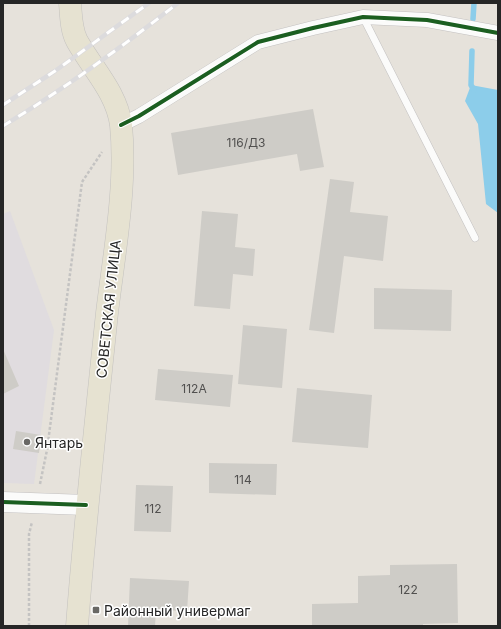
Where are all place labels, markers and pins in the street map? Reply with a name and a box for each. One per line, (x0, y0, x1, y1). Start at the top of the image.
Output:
place label: Янтарь (35, 434, 83, 451)
marker: Янтарь (22, 437, 32, 447)
place label: Районный универмаг (104, 602, 250, 619)
marker: Районный универмаг (91, 605, 101, 615)

